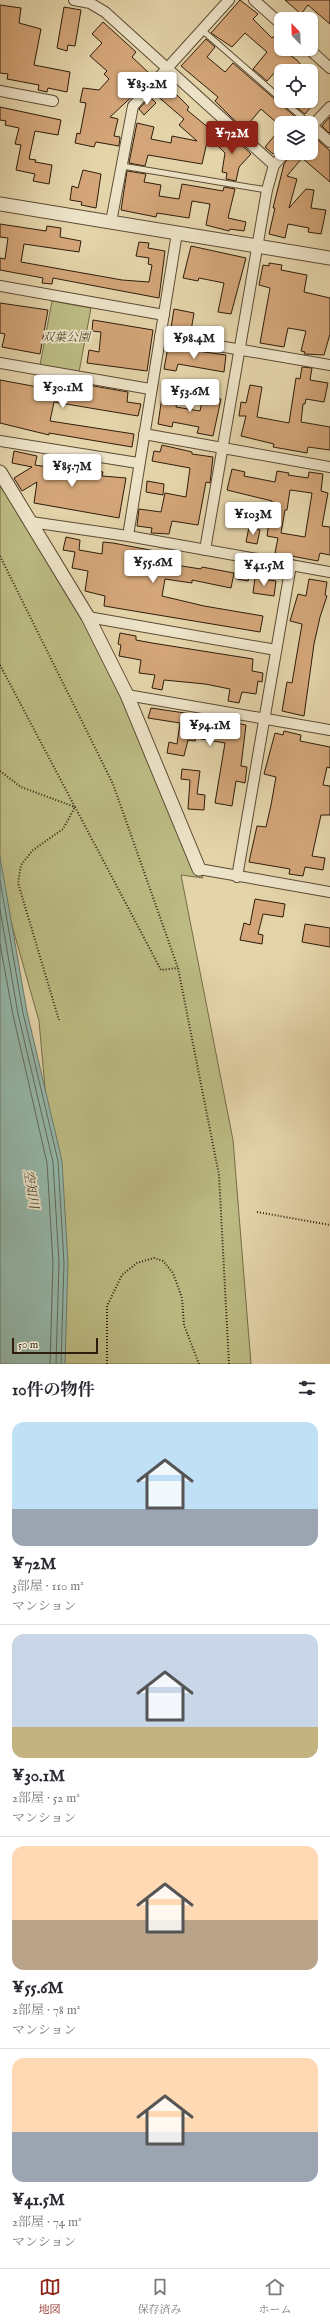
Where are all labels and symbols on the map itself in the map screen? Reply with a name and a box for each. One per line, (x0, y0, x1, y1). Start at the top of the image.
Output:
north arrow (274, 12, 318, 56)
pin: ¥83.2M (114, 72, 180, 106)
pin: ¥72M (208, 121, 256, 155)
pin: ¥98.4M (161, 326, 227, 360)
park label: 双葉公園 (42, 330, 92, 345)
pin: ¥30.1M (30, 375, 96, 409)
pin: ¥53.6M (157, 379, 223, 413)
pin: ¥85.7M (39, 454, 105, 488)
pin: ¥103M (225, 502, 281, 536)
pin: ¥55.6M (120, 550, 186, 584)
pin: ¥41.5M (231, 553, 297, 587)
pin: ¥94.1M (177, 713, 243, 747)
water label: 空知川 (19, 1169, 42, 1212)
scale bar (12, 1336, 98, 1355)

